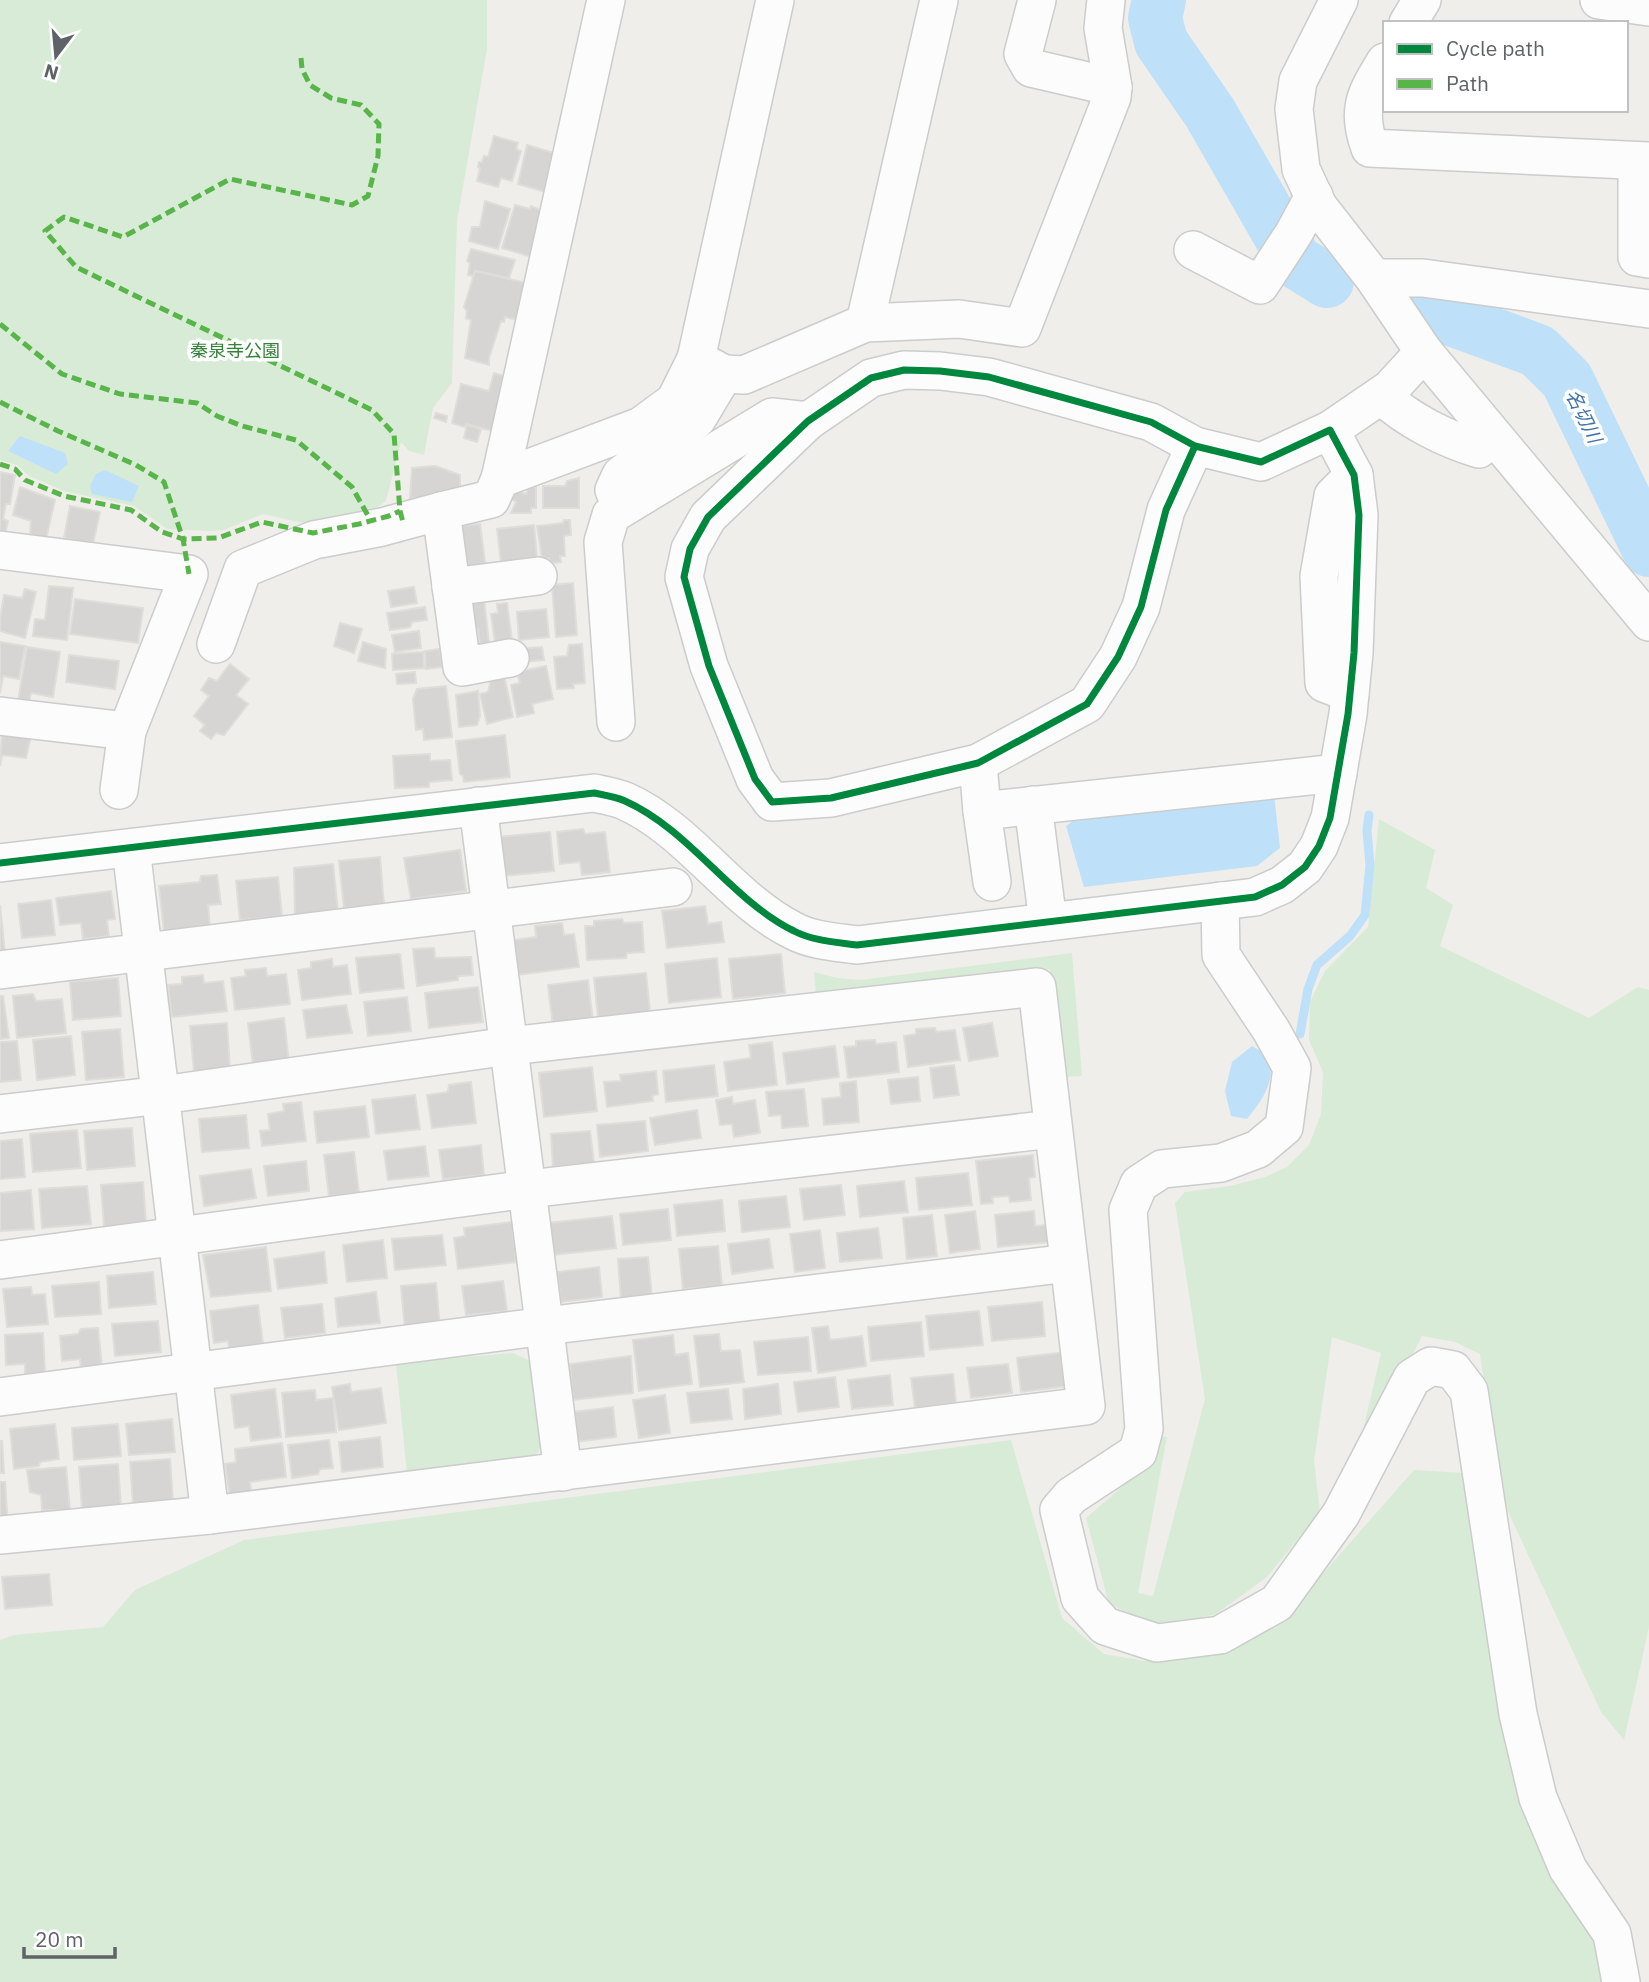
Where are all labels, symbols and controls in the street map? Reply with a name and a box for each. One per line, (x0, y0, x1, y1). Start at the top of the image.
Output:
north arrow (21, 21, 91, 91)
legend (1383, 21, 1628, 112)
text: Cycle path (1446, 34, 1545, 62)
text: N (41, 59, 61, 86)
text: Path (1446, 69, 1489, 97)
park label: 秦泉寺公園 (190, 339, 280, 362)
water label: 名切川 (1561, 385, 1608, 449)
scale bar (24, 1916, 116, 1960)
text: 20 m (35, 1925, 84, 1953)

